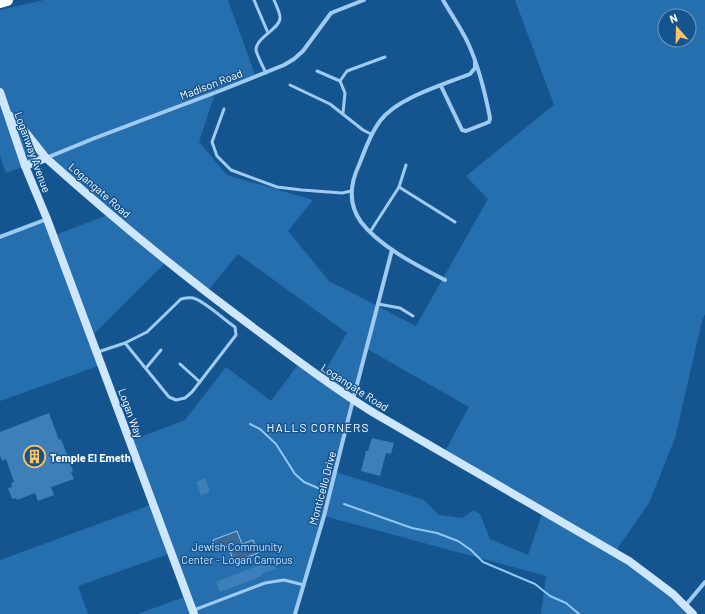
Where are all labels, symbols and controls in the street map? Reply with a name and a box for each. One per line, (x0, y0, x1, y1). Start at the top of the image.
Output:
north arrow (657, 8, 697, 48)
text: N (668, 11, 679, 25)
street label: Madison Road (178, 66, 244, 102)
street label: Loganway Avenue (12, 110, 54, 194)
street label: Logangate Road (67, 160, 133, 220)
street label: Logangate Road (319, 360, 391, 414)
street label: Logan Way (116, 387, 146, 439)
district label: HALLS CORNERS (267, 420, 369, 434)
building icon: Temple El Emeth (22, 444, 48, 470)
street label: Monticello Drive (306, 450, 338, 526)
place label: Temple El Emeth (50, 451, 131, 464)
park label: Jewish Community Center - Logan Campus (181, 540, 293, 566)

